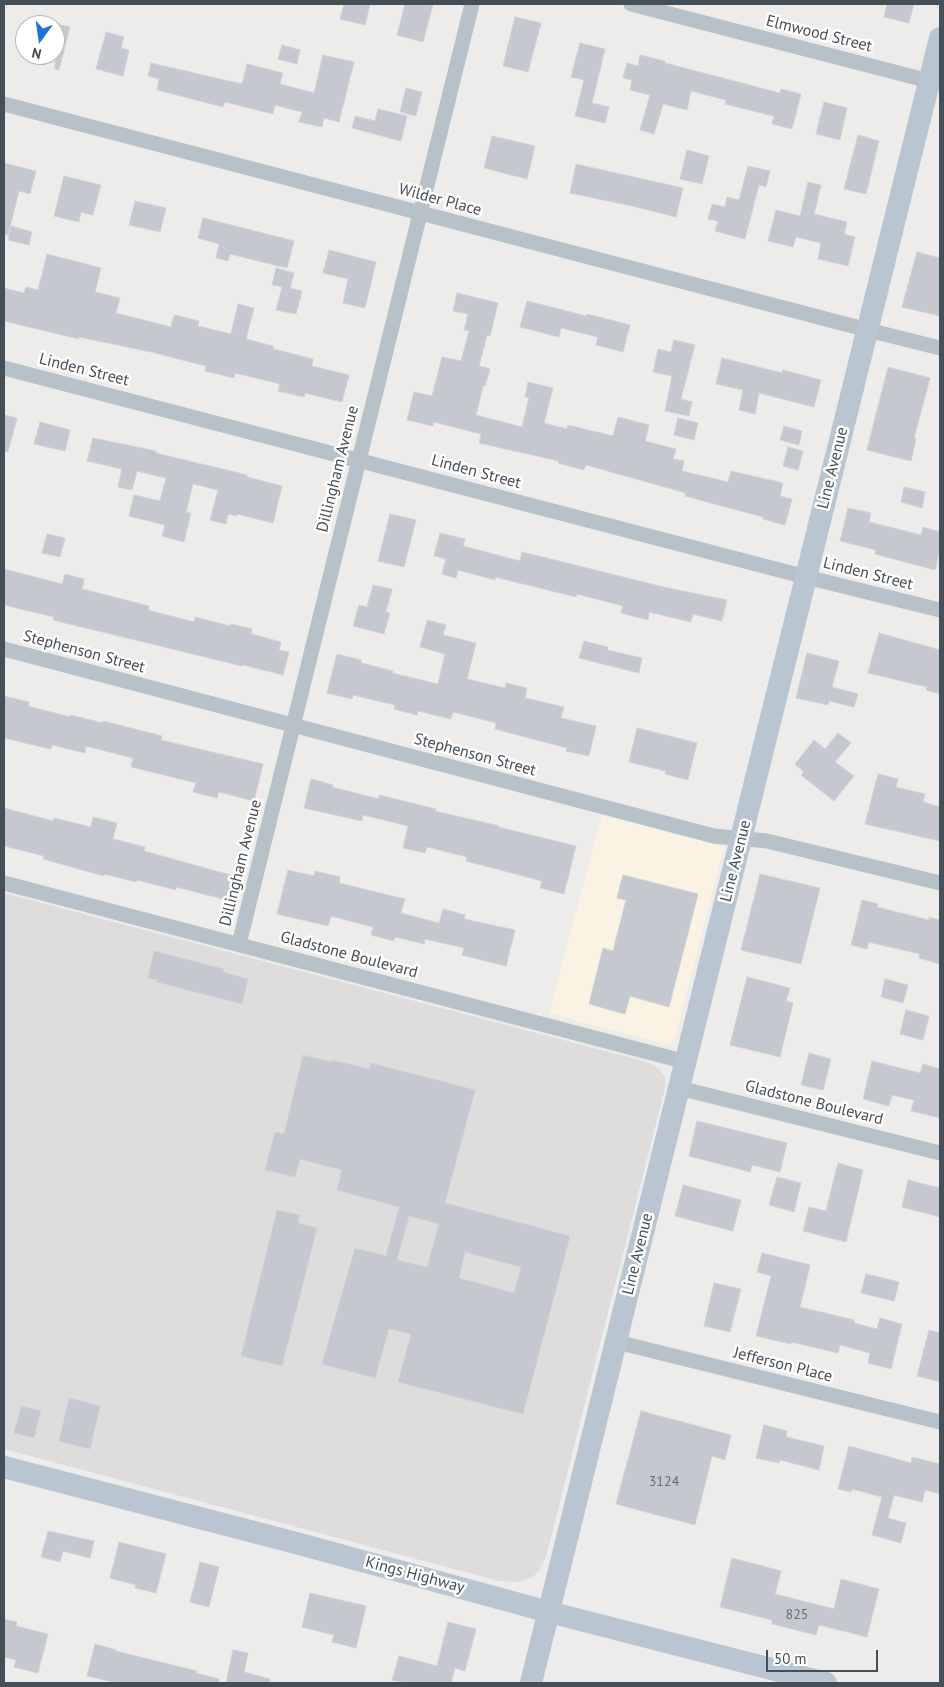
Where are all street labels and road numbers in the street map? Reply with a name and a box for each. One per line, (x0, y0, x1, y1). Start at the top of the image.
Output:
street label: Elmwood Street (764, 12, 874, 56)
street label: Wilder Place (396, 180, 484, 220)
street label: Linden Street (37, 350, 131, 390)
street label: Dillingham Avenue (313, 404, 363, 534)
street label: Line Avenue (814, 425, 852, 511)
street label: Linden Street (429, 451, 523, 493)
street label: Linden Street (821, 554, 915, 594)
street label: Stephenson Street (21, 627, 147, 677)
street label: Stephenson Street (412, 730, 538, 780)
street label: Dillingham Avenue (216, 798, 266, 928)
street label: Line Avenue (717, 818, 755, 904)
street label: Gladstone Boulevard (278, 927, 420, 983)
street label: Gladstone Boulevard (743, 1077, 885, 1129)
street label: Line Avenue (619, 1211, 657, 1297)
street label: Jefferson Place (732, 1343, 834, 1387)
street label: Kings Highway (363, 1553, 467, 1597)

